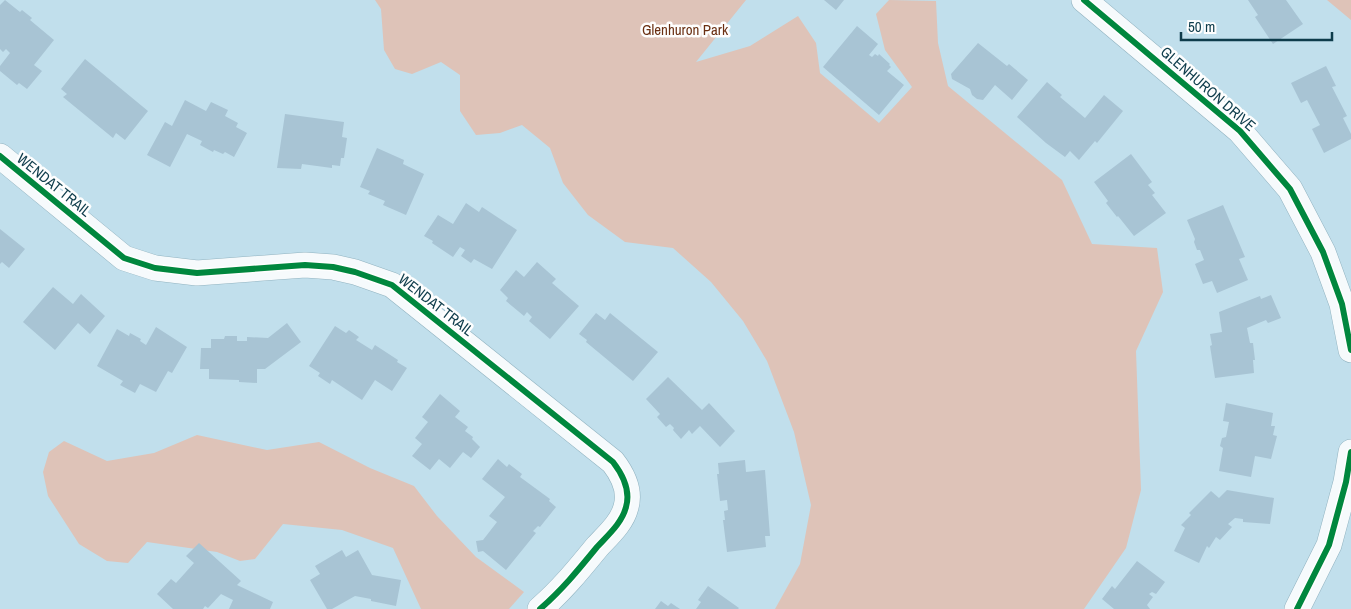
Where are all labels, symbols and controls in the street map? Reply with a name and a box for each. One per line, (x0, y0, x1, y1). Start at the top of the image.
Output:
scale bar (1181, 10, 1332, 42)
text: 50 m (1188, 16, 1215, 37)
park label: Glenhuron Park (642, 19, 729, 40)
street label: GLENHURON DRIVE (1156, 41, 1260, 136)
street label: WENDAT TRAIL (13, 148, 96, 221)
street label: WENDAT TRAIL (394, 269, 478, 341)

